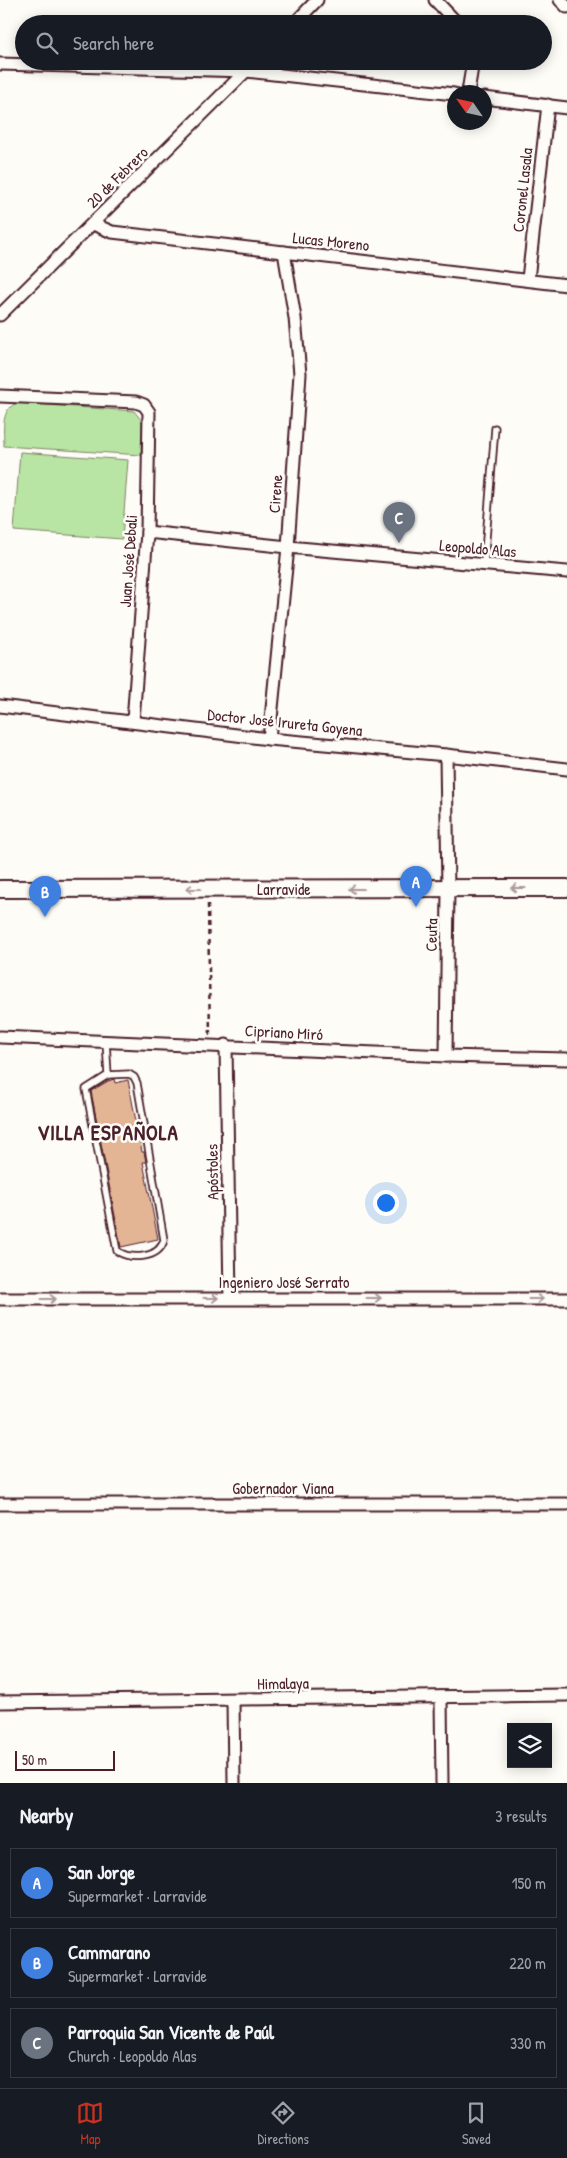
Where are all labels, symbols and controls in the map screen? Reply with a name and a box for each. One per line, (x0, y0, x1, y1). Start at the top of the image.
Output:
search box (15, 15, 552, 70)
icon: search (33, 29, 61, 57)
text: Search here (73, 30, 154, 56)
north arrow (447, 85, 492, 130)
street label: 20 de Febrero (81, 141, 153, 213)
street label: Coronel Lasala (507, 147, 537, 233)
street label: Lucas Moreno (292, 226, 371, 256)
street label: Cirene (263, 473, 287, 514)
pin: C (383, 502, 415, 543)
street label: Juan José Debali (114, 514, 142, 608)
street label: Leopoldo Alas (439, 534, 517, 562)
street label: Doctor José Irureta Goyena (206, 703, 364, 741)
pin: A (400, 866, 432, 907)
pin: B (29, 876, 61, 917)
street label: Larravide (257, 878, 311, 900)
one-way arrow (511, 883, 527, 893)
one-way arrow (186, 884, 202, 894)
one-way arrow (348, 884, 364, 894)
street label: Ceuta (420, 918, 442, 952)
street label: Cipriano Miró (244, 1019, 324, 1045)
district label: VILLA ESPAÑOLA (37, 1118, 179, 1147)
street label: Apóstoles (201, 1144, 223, 1200)
your location (373, 1190, 399, 1216)
street label: Ingeniero José Serrato (219, 1271, 350, 1293)
one-way arrow (202, 1293, 219, 1303)
one-way arrow (40, 1294, 56, 1304)
one-way arrow (365, 1294, 381, 1303)
one-way arrow (528, 1294, 544, 1304)
street label: Gobernador Viana (232, 1477, 334, 1499)
street label: Himalaya (257, 1672, 309, 1694)
map controls (507, 1723, 552, 1768)
button: layers (507, 1723, 552, 1768)
scale bar (15, 1748, 115, 1771)
text: 50 m (22, 1750, 47, 1769)
text: Nearby (20, 1801, 73, 1830)
text: 3 results (495, 1805, 547, 1827)
text: San Jorge (68, 1859, 135, 1885)
text: A (33, 1872, 41, 1894)
text: 150 m (512, 1872, 546, 1894)
text: Supermarket · Larravide (68, 1885, 207, 1907)
text: Cammarano (68, 1939, 150, 1965)
text: B (33, 1952, 41, 1974)
text: 220 m (509, 1952, 546, 1974)
text: Supermarket · Larravide (68, 1965, 207, 1987)
text: Parroquia San Vicente de Paúl (68, 2019, 274, 2045)
text: C (33, 2032, 41, 2054)
text: 330 m (510, 2032, 546, 2054)
text: Church · Leopoldo Alas (68, 2045, 197, 2067)
tab: Map (76, 2099, 104, 2148)
tab: Directions (257, 2099, 309, 2148)
tab: Saved (462, 2099, 491, 2148)

